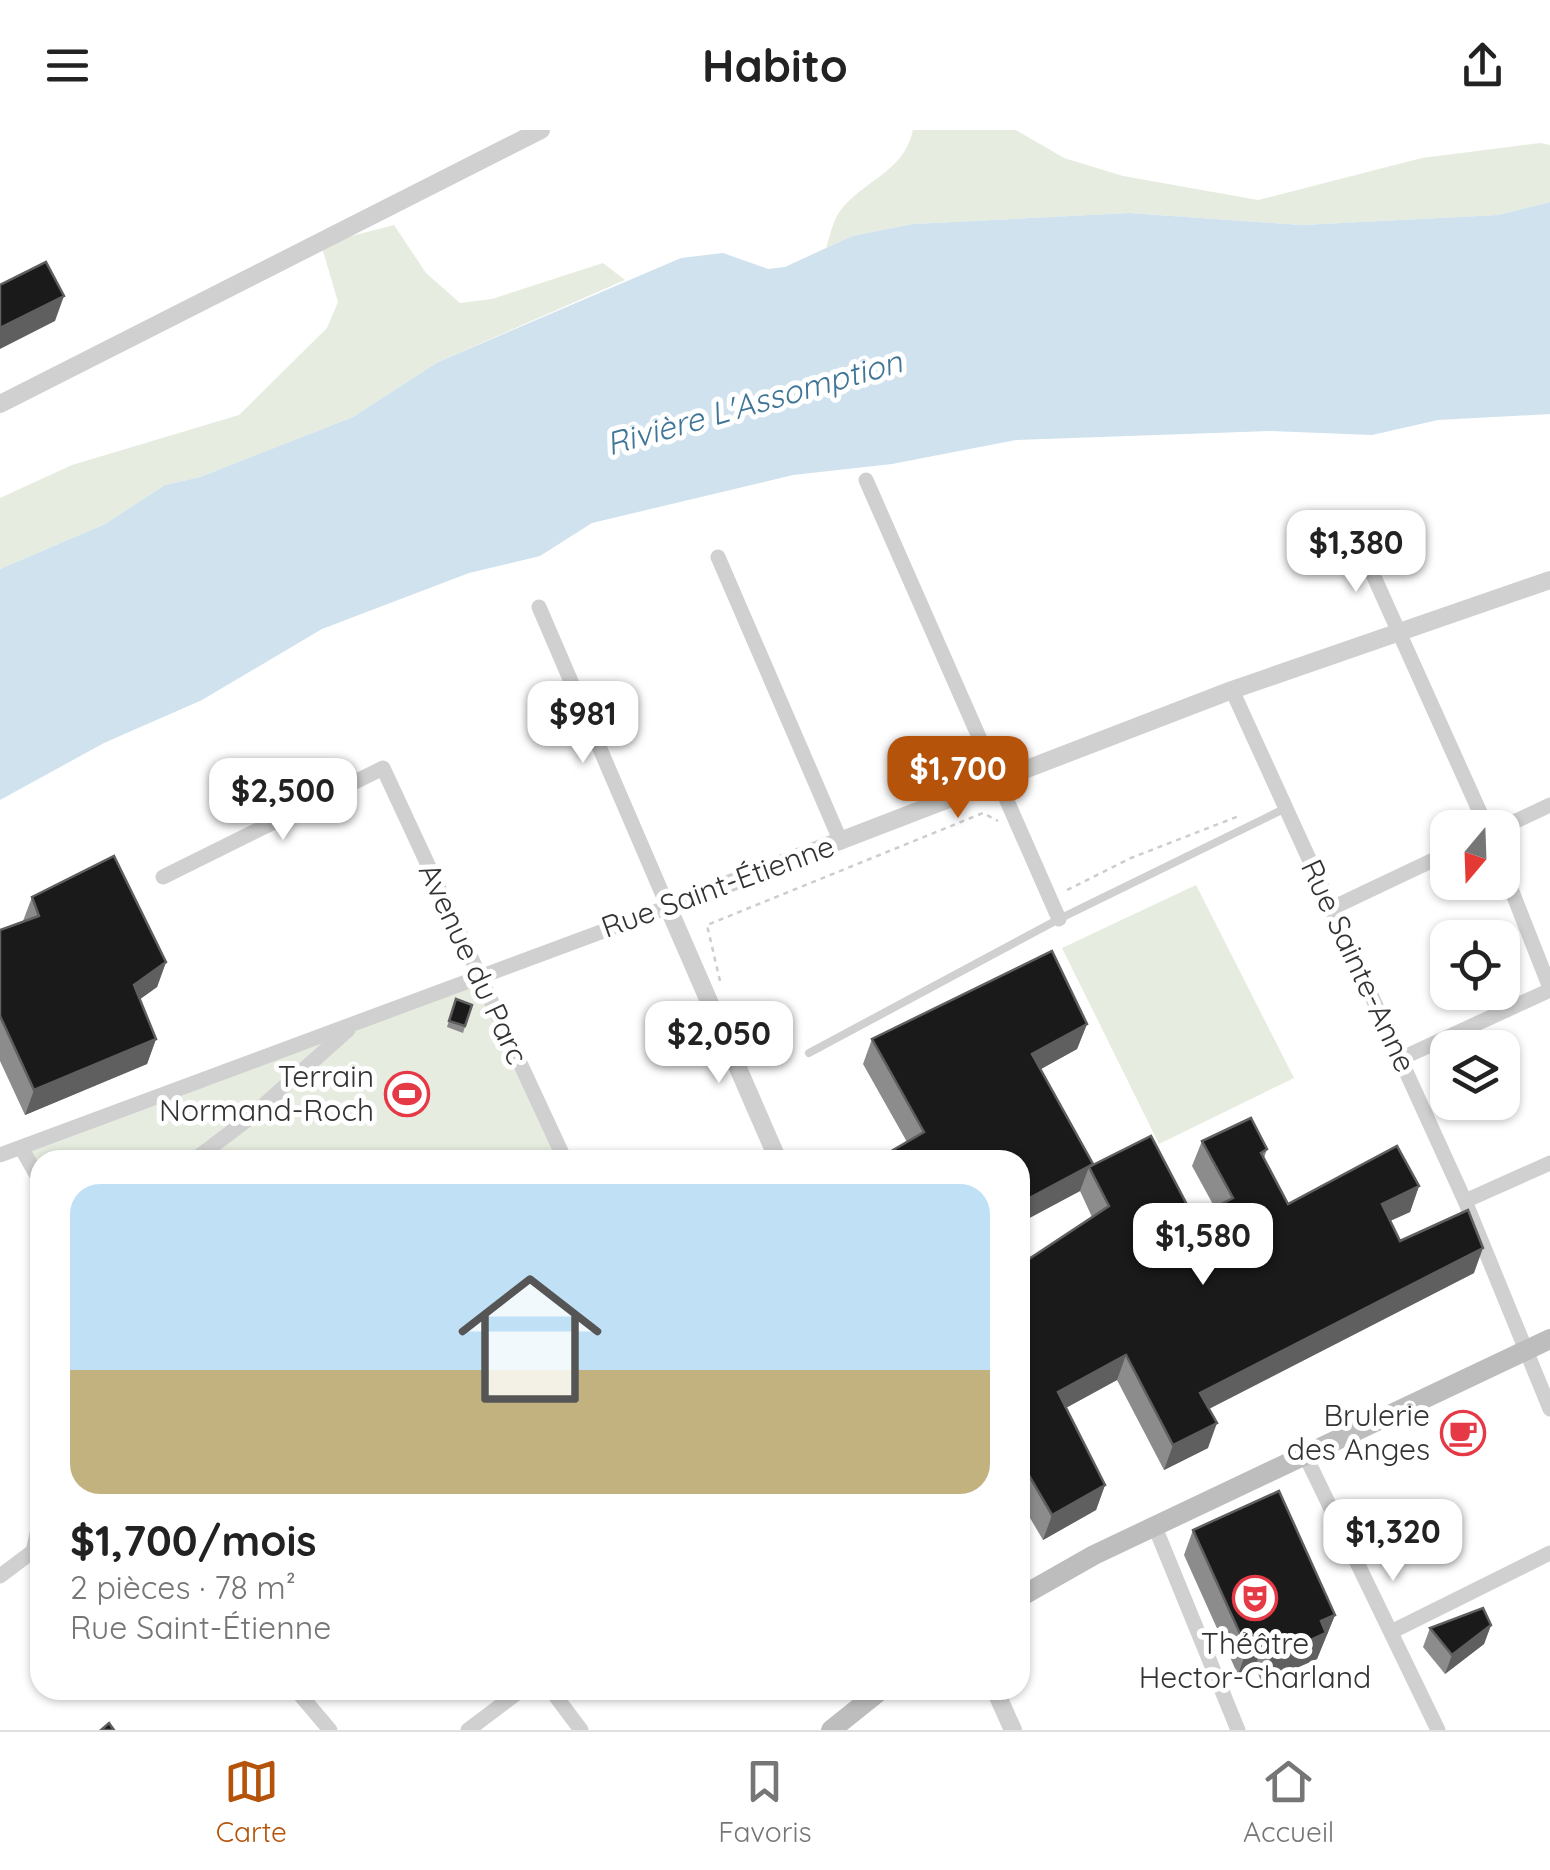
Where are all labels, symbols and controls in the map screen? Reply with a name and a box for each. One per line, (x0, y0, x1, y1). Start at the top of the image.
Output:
text: Habito (702, 37, 848, 93)
icon: menu (40, 38, 95, 93)
icon: share (1455, 38, 1510, 93)
water label: Rivière L'Assomption (601, 340, 908, 463)
pin: $1,380 (1275, 510, 1437, 595)
text: $1,380 (1309, 522, 1403, 562)
pin: $981 (524, 681, 642, 766)
text: $981 (549, 693, 617, 733)
pin: $1,700 (877, 736, 1039, 821)
text: $1,700 (909, 748, 1007, 788)
pin: $2,500 (202, 758, 364, 843)
text: $2,500 (231, 770, 335, 810)
north arrow (1430, 810, 1520, 900)
map controls (1430, 810, 1520, 1120)
street label: Rue Saint-Étienne (596, 826, 839, 946)
street label: Rue Sainte-Anne (1293, 853, 1425, 1078)
street label: Avenue du Parc (411, 857, 537, 1070)
button: locate (1430, 920, 1520, 1010)
pin: $2,050 (638, 1001, 800, 1086)
text: $2,050 (667, 1013, 771, 1053)
button: layers (1430, 1030, 1520, 1120)
place label: Terrain Normand-Roch (159, 1057, 374, 1129)
sports icon: Terrain Normand-Roch (384, 1071, 430, 1117)
pin: $1,580 (1122, 1203, 1284, 1288)
text: $1,580 (1155, 1215, 1251, 1255)
icon: home (440, 1249, 620, 1429)
place label: Brulerie des Anges (1287, 1396, 1430, 1468)
cafe icon: Brulerie des Anges (1440, 1410, 1486, 1456)
pin: $1,320 (1312, 1499, 1474, 1584)
text: $1,320 (1345, 1511, 1441, 1551)
text: $1,700/mois (70, 1514, 317, 1567)
text: 2 pièces · 78 m² (70, 1567, 296, 1607)
theatre icon: Théâtre Hector-Charland (1232, 1575, 1278, 1621)
text: Rue Saint-Étienne (70, 1607, 331, 1647)
place label: Théâtre Hector-Charland (1139, 1624, 1371, 1696)
tab: Carte (216, 1754, 287, 1849)
tab: Favoris (718, 1754, 812, 1849)
tab: Accueil (1243, 1754, 1334, 1849)

